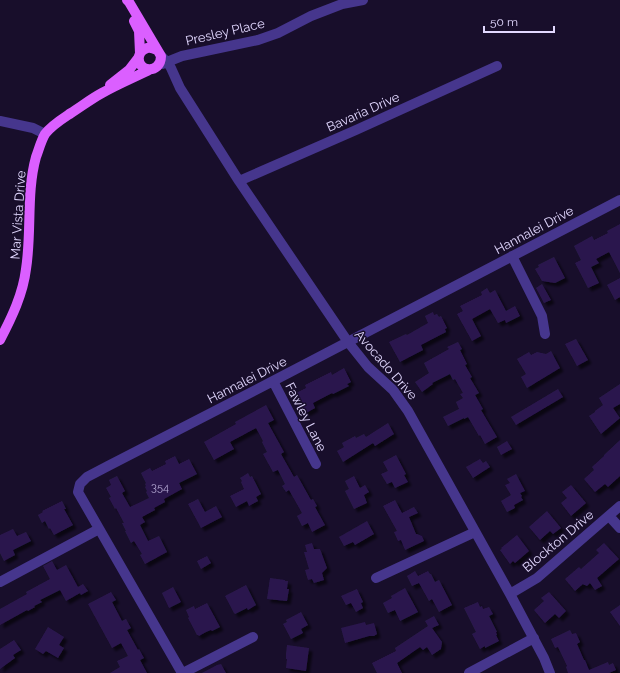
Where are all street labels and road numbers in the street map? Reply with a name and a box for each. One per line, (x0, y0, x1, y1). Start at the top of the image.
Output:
street label: Presley Place (184, 16, 266, 48)
street label: Bavaria Drive (324, 89, 402, 135)
street label: Mar Vista Drive (7, 170, 29, 260)
street label: Hannalei Drive (492, 203, 576, 257)
street label: Avocado Drive (352, 327, 420, 403)
street label: Hannalei Drive (205, 353, 290, 406)
street label: Fawley Lane (282, 380, 330, 454)
street label: Blockton Drive (520, 507, 597, 575)

